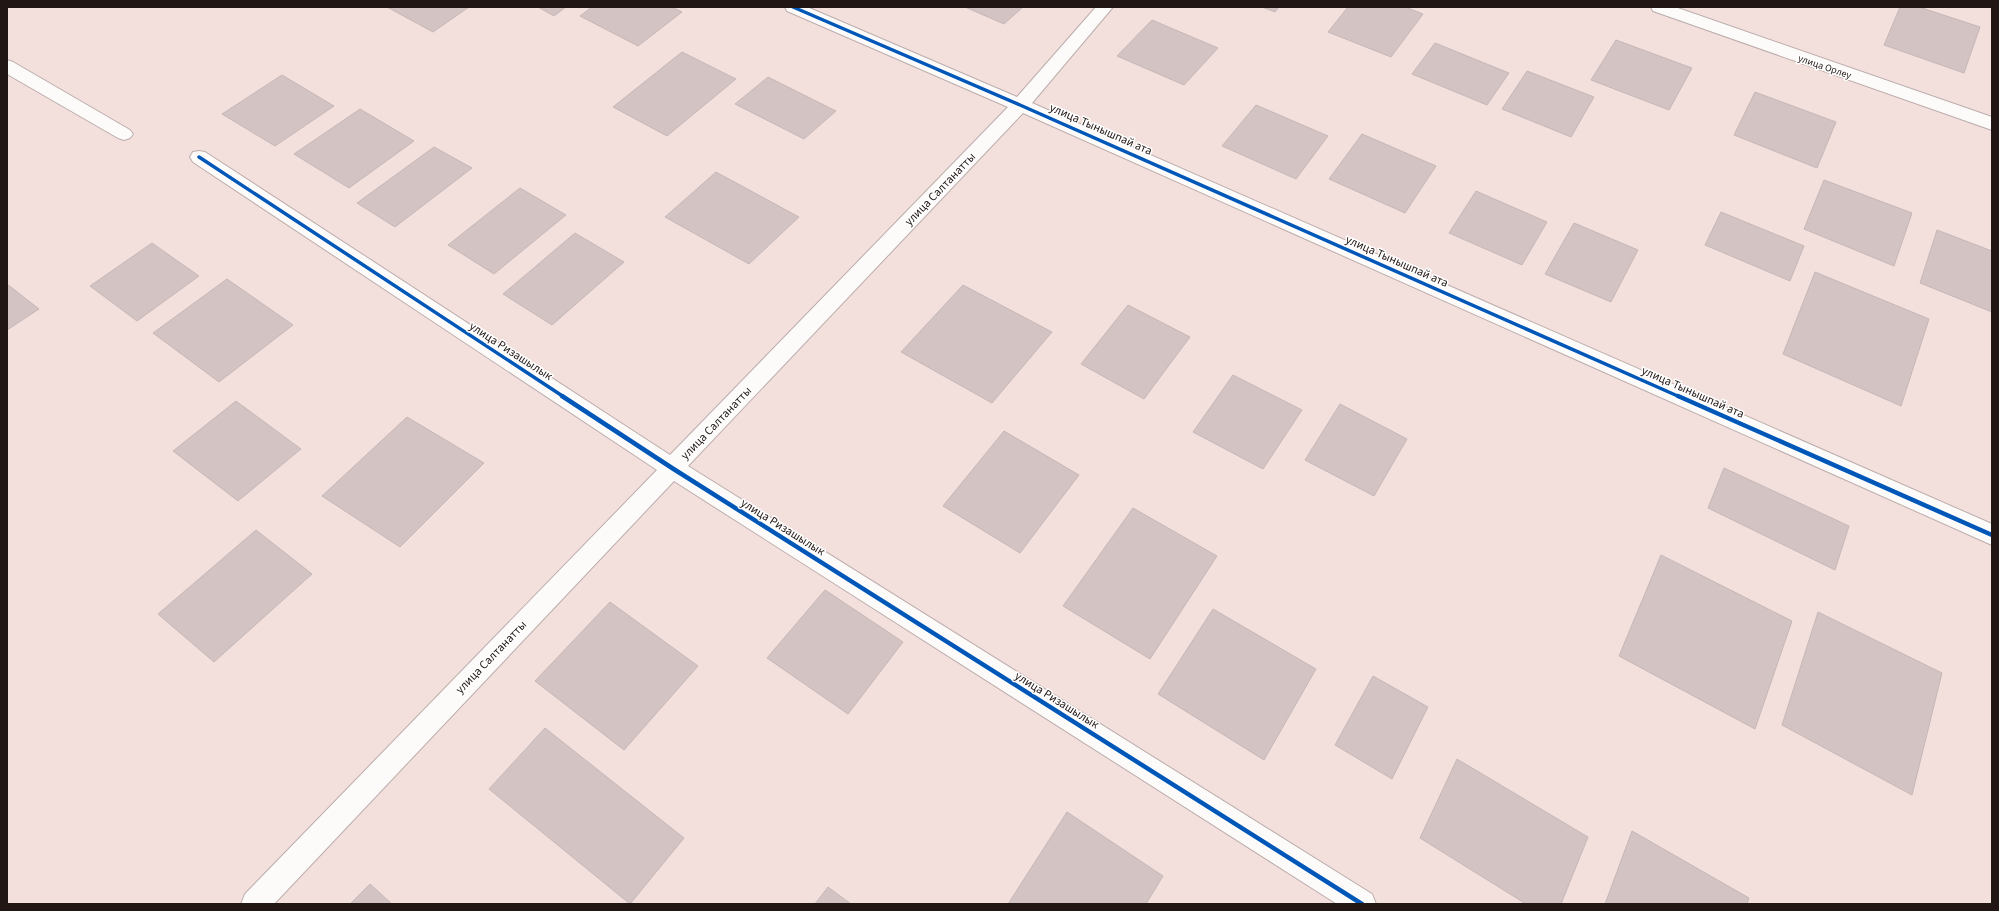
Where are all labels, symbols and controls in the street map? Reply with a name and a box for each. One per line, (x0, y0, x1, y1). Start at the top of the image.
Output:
street label: улица Орлеу (1796, 51, 1853, 83)
street label: улица Тынышпай ата (1047, 99, 1155, 160)
street label: улица Салтанатты (901, 149, 980, 230)
street label: улица Тынышпай ата (1343, 231, 1451, 292)
street label: улица Ризашылык (466, 318, 556, 385)
street label: улица Тынышпай ата (1639, 362, 1747, 423)
street label: улица Салтанатты (677, 383, 756, 464)
street label: улица Ризашылык (737, 495, 828, 560)
street label: улица Салтанатты (452, 617, 531, 698)
street label: улица Ризашылык (1011, 668, 1102, 733)

